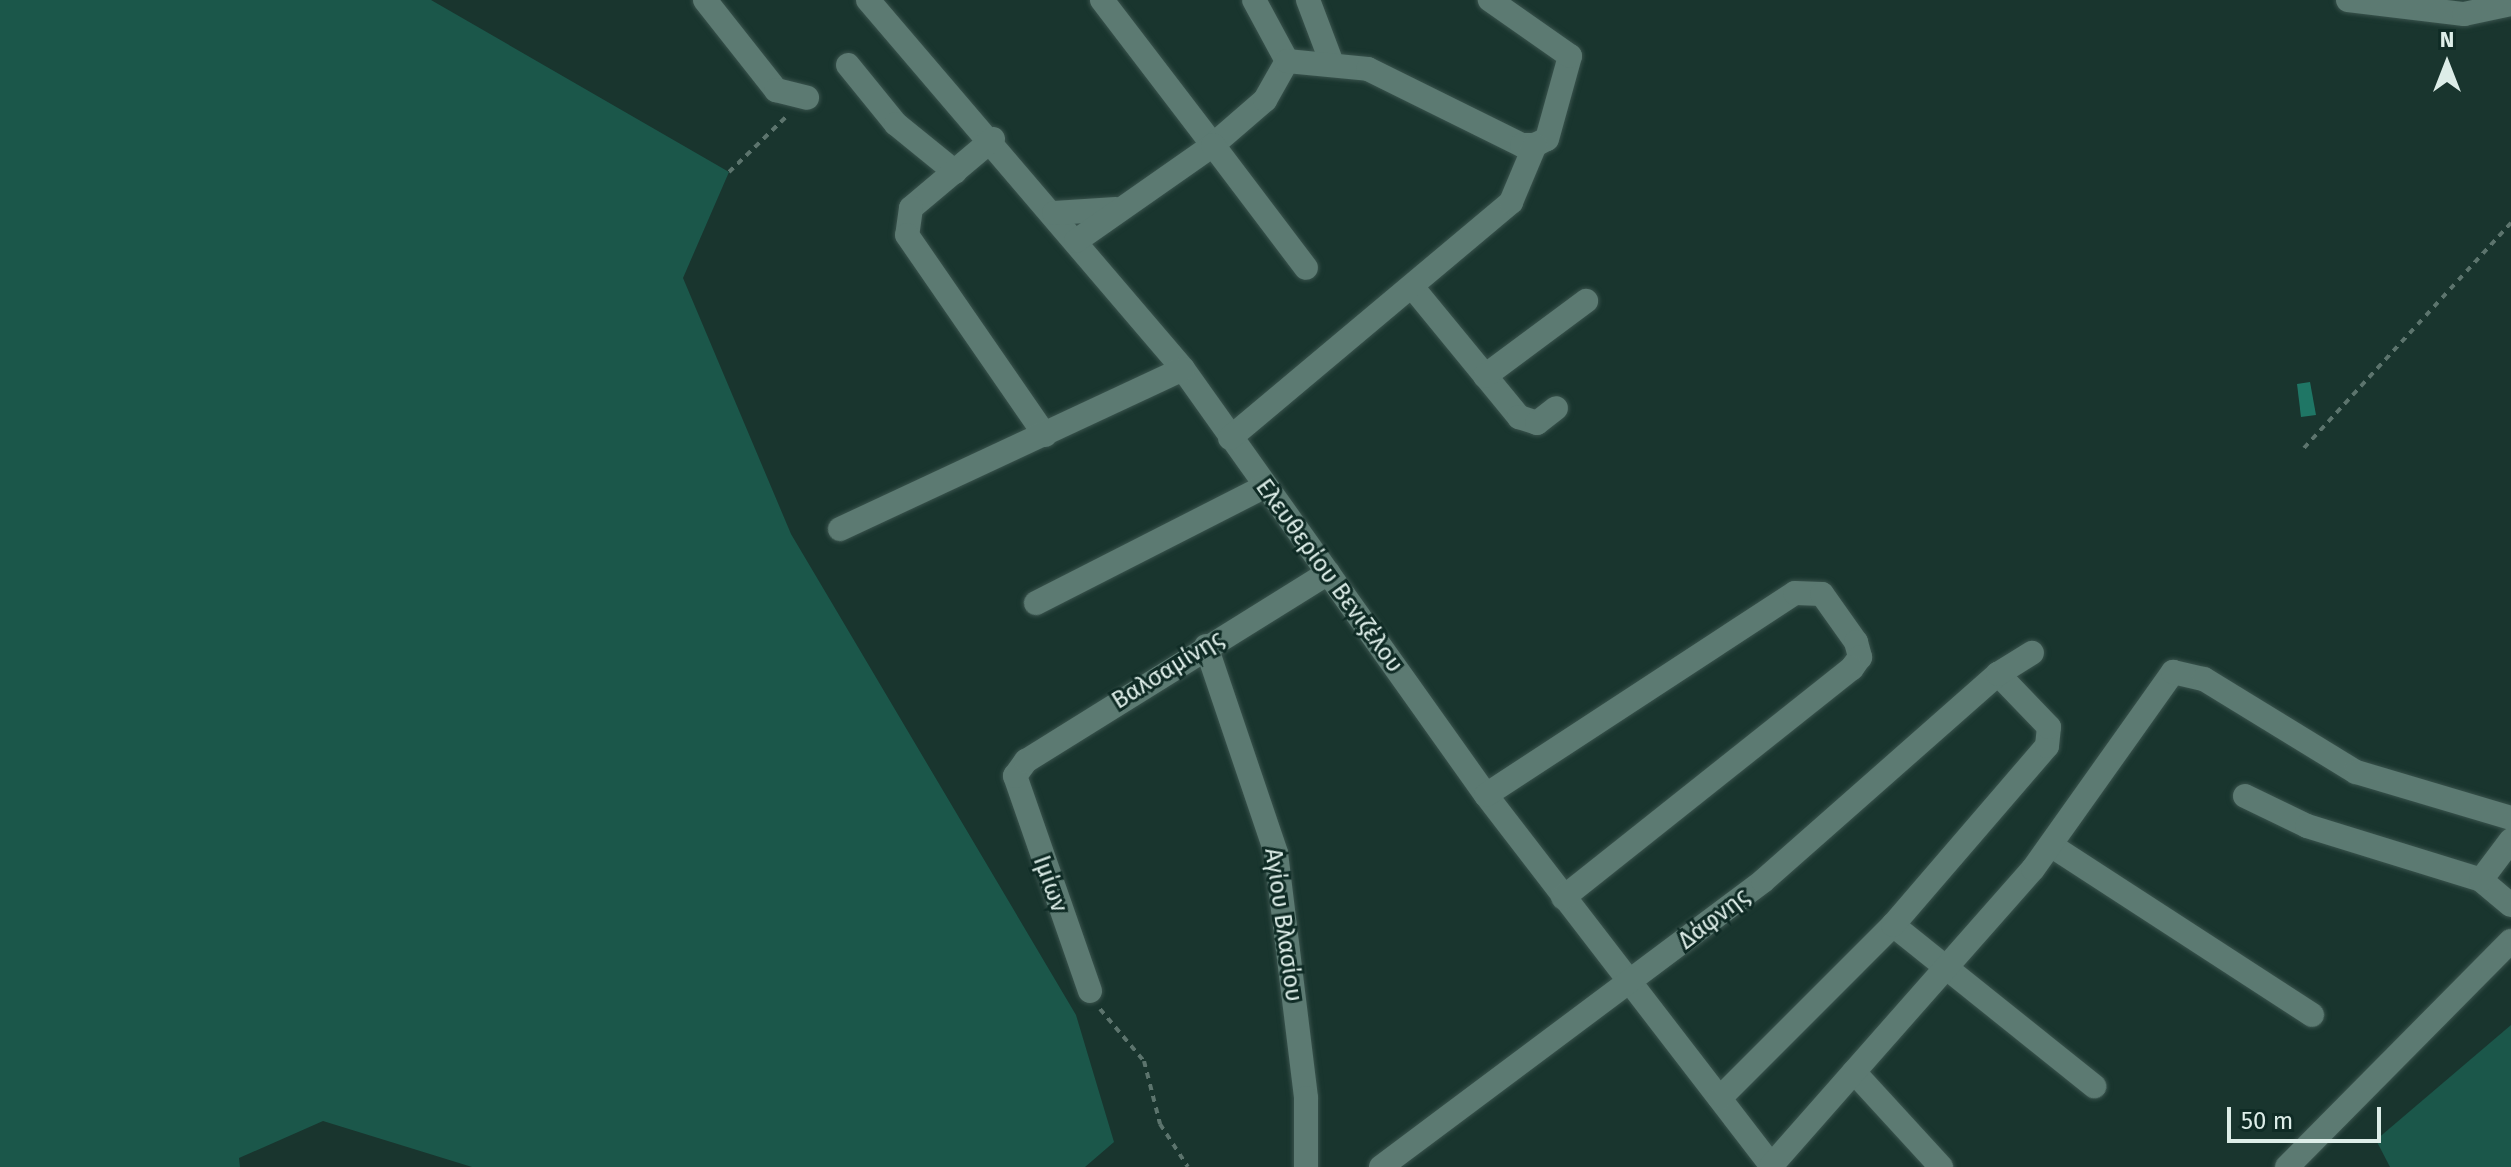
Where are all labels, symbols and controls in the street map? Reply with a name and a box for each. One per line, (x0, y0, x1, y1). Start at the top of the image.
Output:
north arrow (2407, 24, 2487, 104)
text: N (2440, 26, 2454, 53)
street label: Ελευθερίου Βενιζέλου (1249, 474, 1409, 678)
street label: Βαλσαμίνης (1107, 624, 1229, 716)
street label: Αγίου Βλασίου (1258, 846, 1308, 1004)
street label: Ιμίων (1027, 852, 1073, 916)
street label: Δάφνης (1673, 882, 1755, 956)
scale bar (2231, 1091, 2385, 1141)
text: 50 m (2241, 1107, 2293, 1135)

